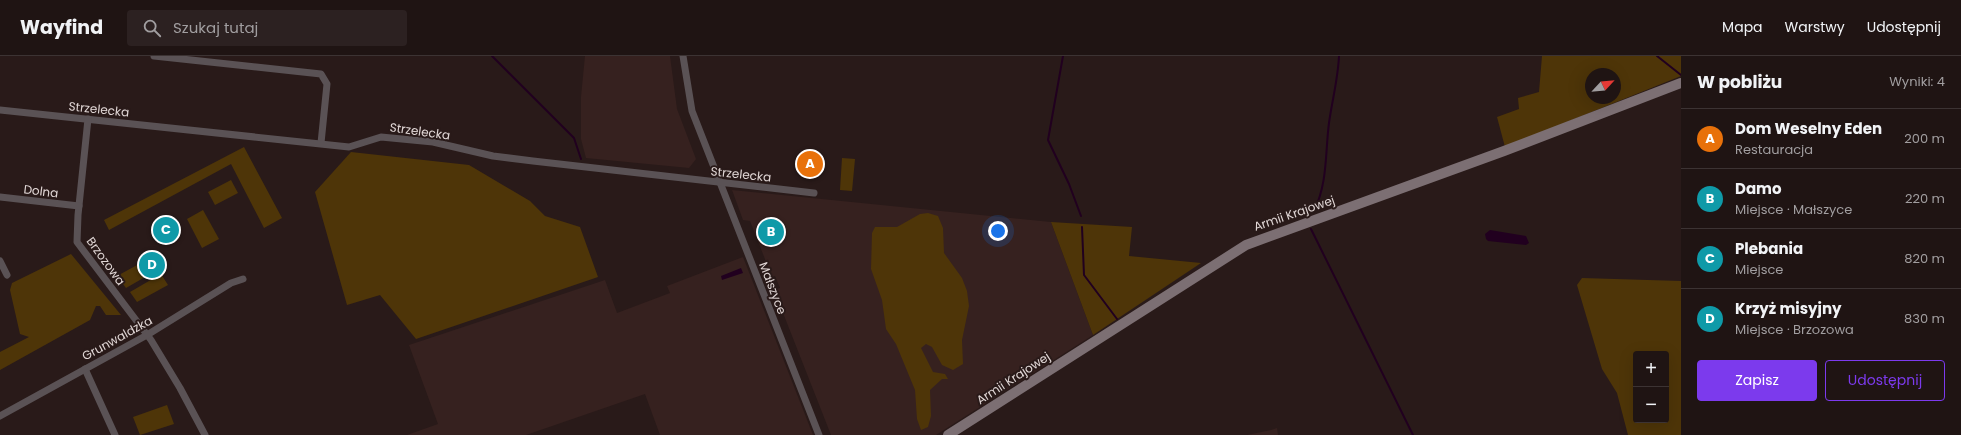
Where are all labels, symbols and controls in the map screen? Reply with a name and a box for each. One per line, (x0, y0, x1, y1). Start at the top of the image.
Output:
search box (127, 10, 407, 46)
text: Wayfind (20, 14, 103, 41)
icon: search (141, 17, 163, 39)
text: Szukaj tutaj (173, 17, 258, 38)
text: Mapa (1722, 17, 1763, 37)
text: Warstwy (1785, 17, 1845, 37)
text: Udostępnij (1867, 17, 1941, 37)
north arrow (1585, 68, 1621, 104)
text: W pobliżu (1697, 70, 1782, 94)
text: Wyniki: 4 (1889, 72, 1945, 91)
street label: Strzelecka (68, 97, 130, 121)
street label: Strzelecka (389, 118, 451, 144)
text: Dom Weselny Eden (1735, 118, 1882, 139)
text: A (1705, 129, 1715, 148)
text: 200 m (1904, 129, 1945, 148)
text: Restauracja (1735, 140, 1813, 159)
pin: A (797, 149, 823, 179)
street label: Strzelecka (710, 162, 772, 186)
text: Damo (1735, 178, 1782, 199)
street label: Dolna (23, 180, 59, 202)
text: B (1706, 189, 1714, 208)
text: 220 m (1905, 189, 1945, 208)
street label: Armii Krajowej (1251, 191, 1337, 235)
text: Miejsce · Małszyce (1735, 200, 1852, 219)
pin: C (153, 215, 179, 245)
pin: B (758, 217, 784, 247)
your location (988, 221, 1008, 241)
street label: Brzozowa (83, 233, 129, 289)
text: Plebania (1735, 238, 1803, 259)
text: C (1705, 249, 1715, 268)
text: 820 m (1904, 249, 1945, 268)
pin: D (139, 250, 165, 280)
street label: Małszyce (755, 259, 791, 317)
text: Miejsce (1735, 260, 1783, 279)
text: Krzyż misyjny (1735, 298, 1842, 319)
text: D (1705, 309, 1715, 328)
text: 830 m (1904, 309, 1945, 328)
street label: Grunwaldzka (79, 312, 155, 364)
text: Miejsce · Brzozowa (1735, 320, 1854, 339)
street label: Armii Krajowej (973, 348, 1053, 408)
map controls (1633, 351, 1669, 423)
button: + (1633, 351, 1669, 387)
button: Zapisz (1697, 360, 1817, 401)
button: Udostępnij (1825, 360, 1945, 401)
button: − (1633, 387, 1669, 423)

